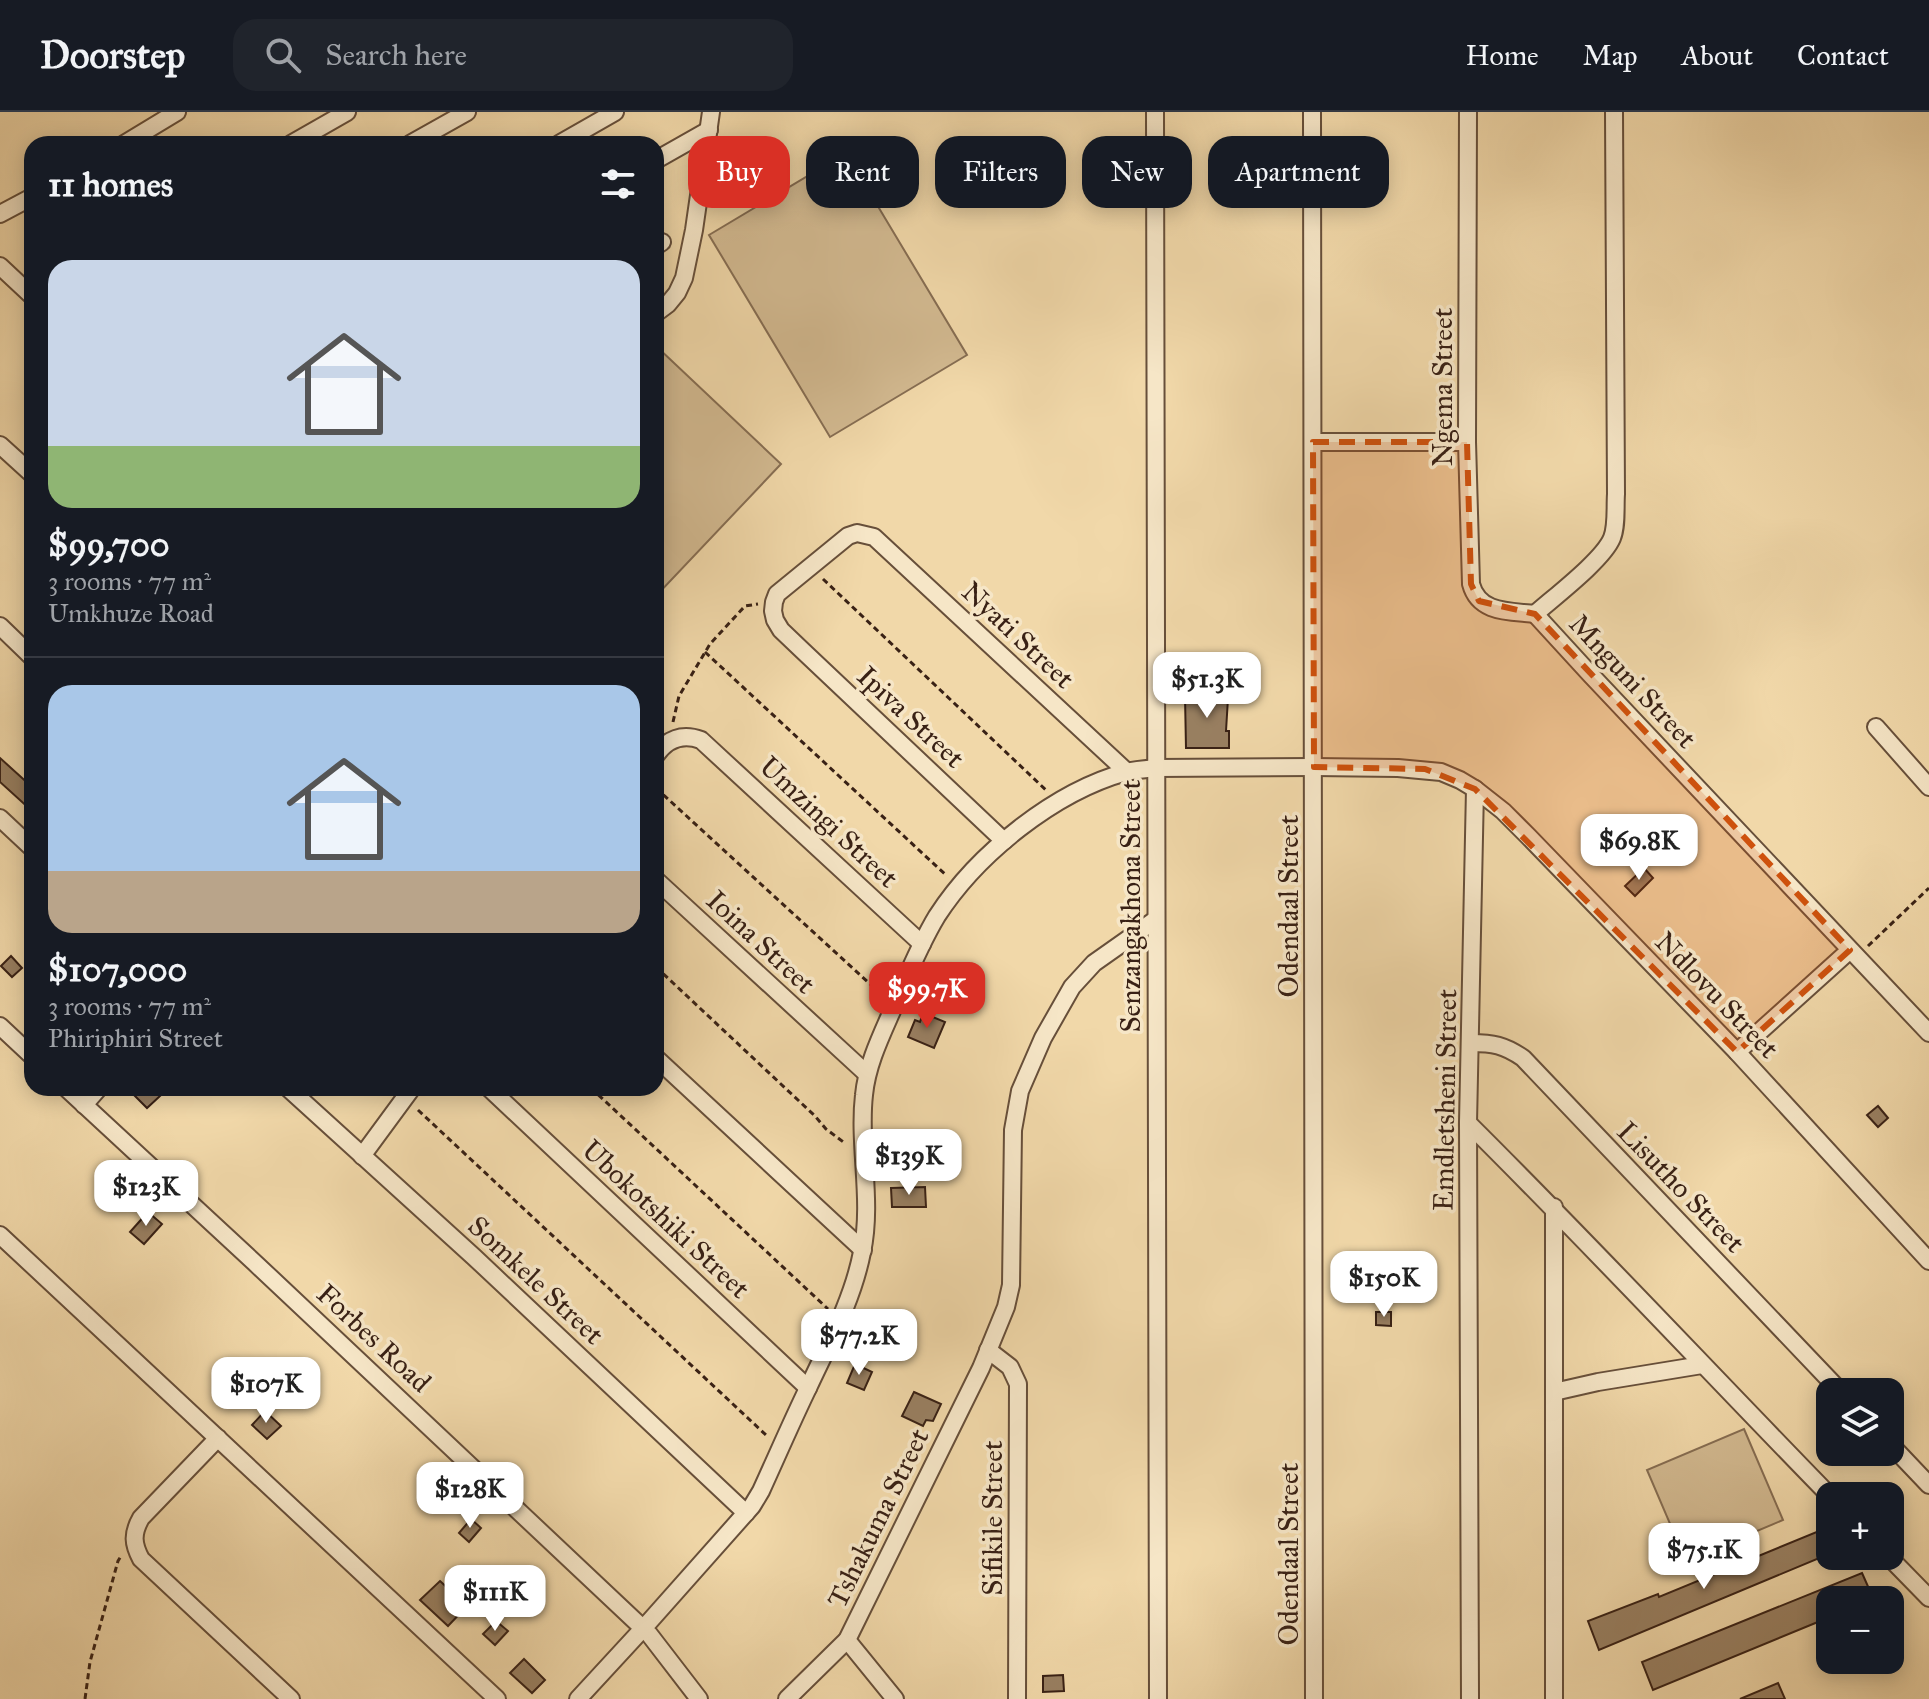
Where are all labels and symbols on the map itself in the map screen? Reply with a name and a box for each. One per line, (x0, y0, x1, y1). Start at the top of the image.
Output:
street label: Ngema Street (1425, 307, 1460, 467)
street label: Nyati Street (954, 574, 1082, 696)
street label: Mnguni Street (1562, 607, 1704, 755)
pin: $51.3K (1142, 652, 1272, 720)
street label: Ipiva Street (850, 659, 972, 775)
street label: Umzingi Street (752, 749, 906, 895)
street label: Senzangakhona Street (1113, 779, 1148, 1033)
street label: Odendaal Street (1271, 814, 1306, 998)
pin: $69.8K (1574, 814, 1704, 882)
street label: Ioina Street (699, 883, 823, 1001)
street label: Ndlovu Street (1648, 924, 1786, 1066)
pin: $99.7K (862, 962, 992, 1030)
street label: Emdletsheni Street (1426, 988, 1464, 1211)
street label: Lisutho Street (1610, 1114, 1752, 1260)
pin: $139K (853, 1129, 965, 1197)
street label: Ubokotshiki Street (575, 1132, 757, 1306)
pin: $123K (90, 1160, 202, 1228)
street label: Somkele Street (461, 1208, 611, 1352)
pin: $150K (1328, 1251, 1440, 1319)
street label: Forbes Road (310, 1276, 438, 1400)
pin: $77.2K (794, 1309, 924, 1377)
pin: $107K (210, 1357, 322, 1425)
street label: Tshakuma Street (820, 1423, 936, 1613)
street label: Sifikile Street (975, 1440, 1010, 1596)
pin: $128K (414, 1462, 526, 1530)
street label: Odendaal Street (1271, 1462, 1306, 1646)
pin: $75.1K (1639, 1523, 1769, 1591)
pin: $111K (439, 1565, 551, 1633)

